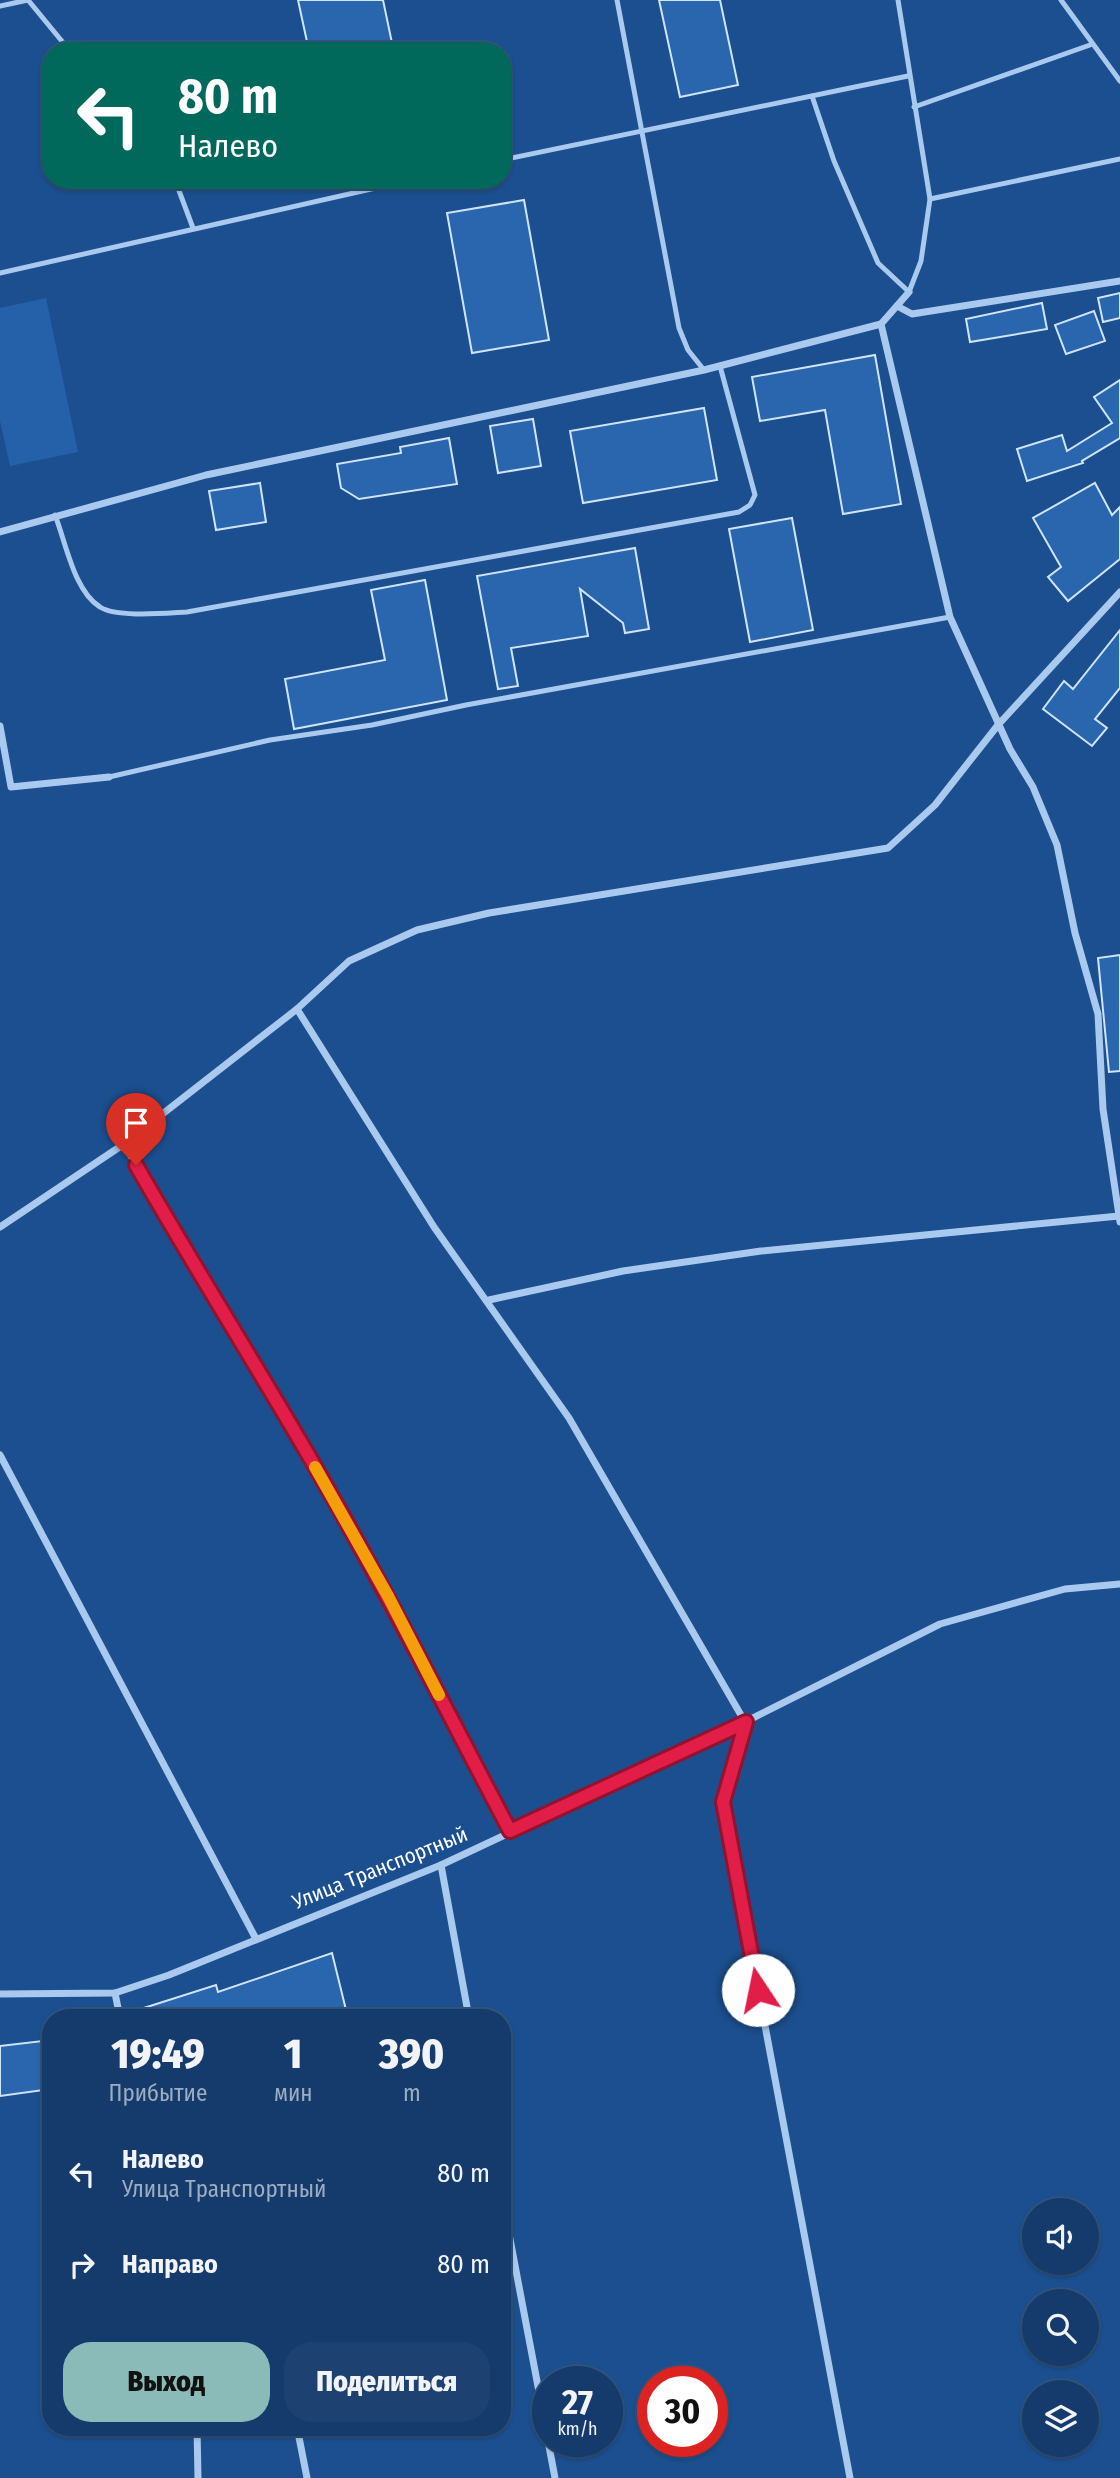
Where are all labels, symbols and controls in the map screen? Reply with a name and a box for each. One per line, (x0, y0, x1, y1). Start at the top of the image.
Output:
text: 80 m (178, 67, 278, 126)
icon: left (63, 70, 154, 161)
text: Налево (178, 127, 278, 165)
pin (106, 1093, 166, 1165)
icon: arrive (117, 1104, 155, 1142)
street label: Улица Транспортный (288, 1821, 471, 1915)
position arrow (721, 1953, 795, 2027)
text: 19:49 (111, 2029, 205, 2079)
text: 1 (284, 2029, 302, 2079)
text: 390 (379, 2029, 444, 2079)
text: Прибытие (109, 2079, 207, 2107)
text: мин (274, 2079, 313, 2107)
text: m (403, 2079, 421, 2107)
text: Налево (122, 2144, 204, 2175)
icon: left (63, 2155, 101, 2193)
text: 80 m (437, 2158, 490, 2189)
text: Улица Транспортный (122, 2175, 326, 2203)
map controls (1022, 2198, 1099, 2457)
button: sound (1022, 2198, 1099, 2275)
icon: right (63, 2246, 101, 2284)
text: Направо (122, 2249, 218, 2280)
text: 80 m (437, 2249, 490, 2280)
button: search (1022, 2289, 1099, 2366)
button: Выход (63, 2342, 270, 2422)
button: Поделиться (284, 2342, 490, 2422)
speed limit sign: 30 (637, 2366, 728, 2457)
button: layers (1022, 2380, 1099, 2457)
text: 27 (562, 2381, 593, 2423)
text: km/h (557, 2418, 598, 2440)

